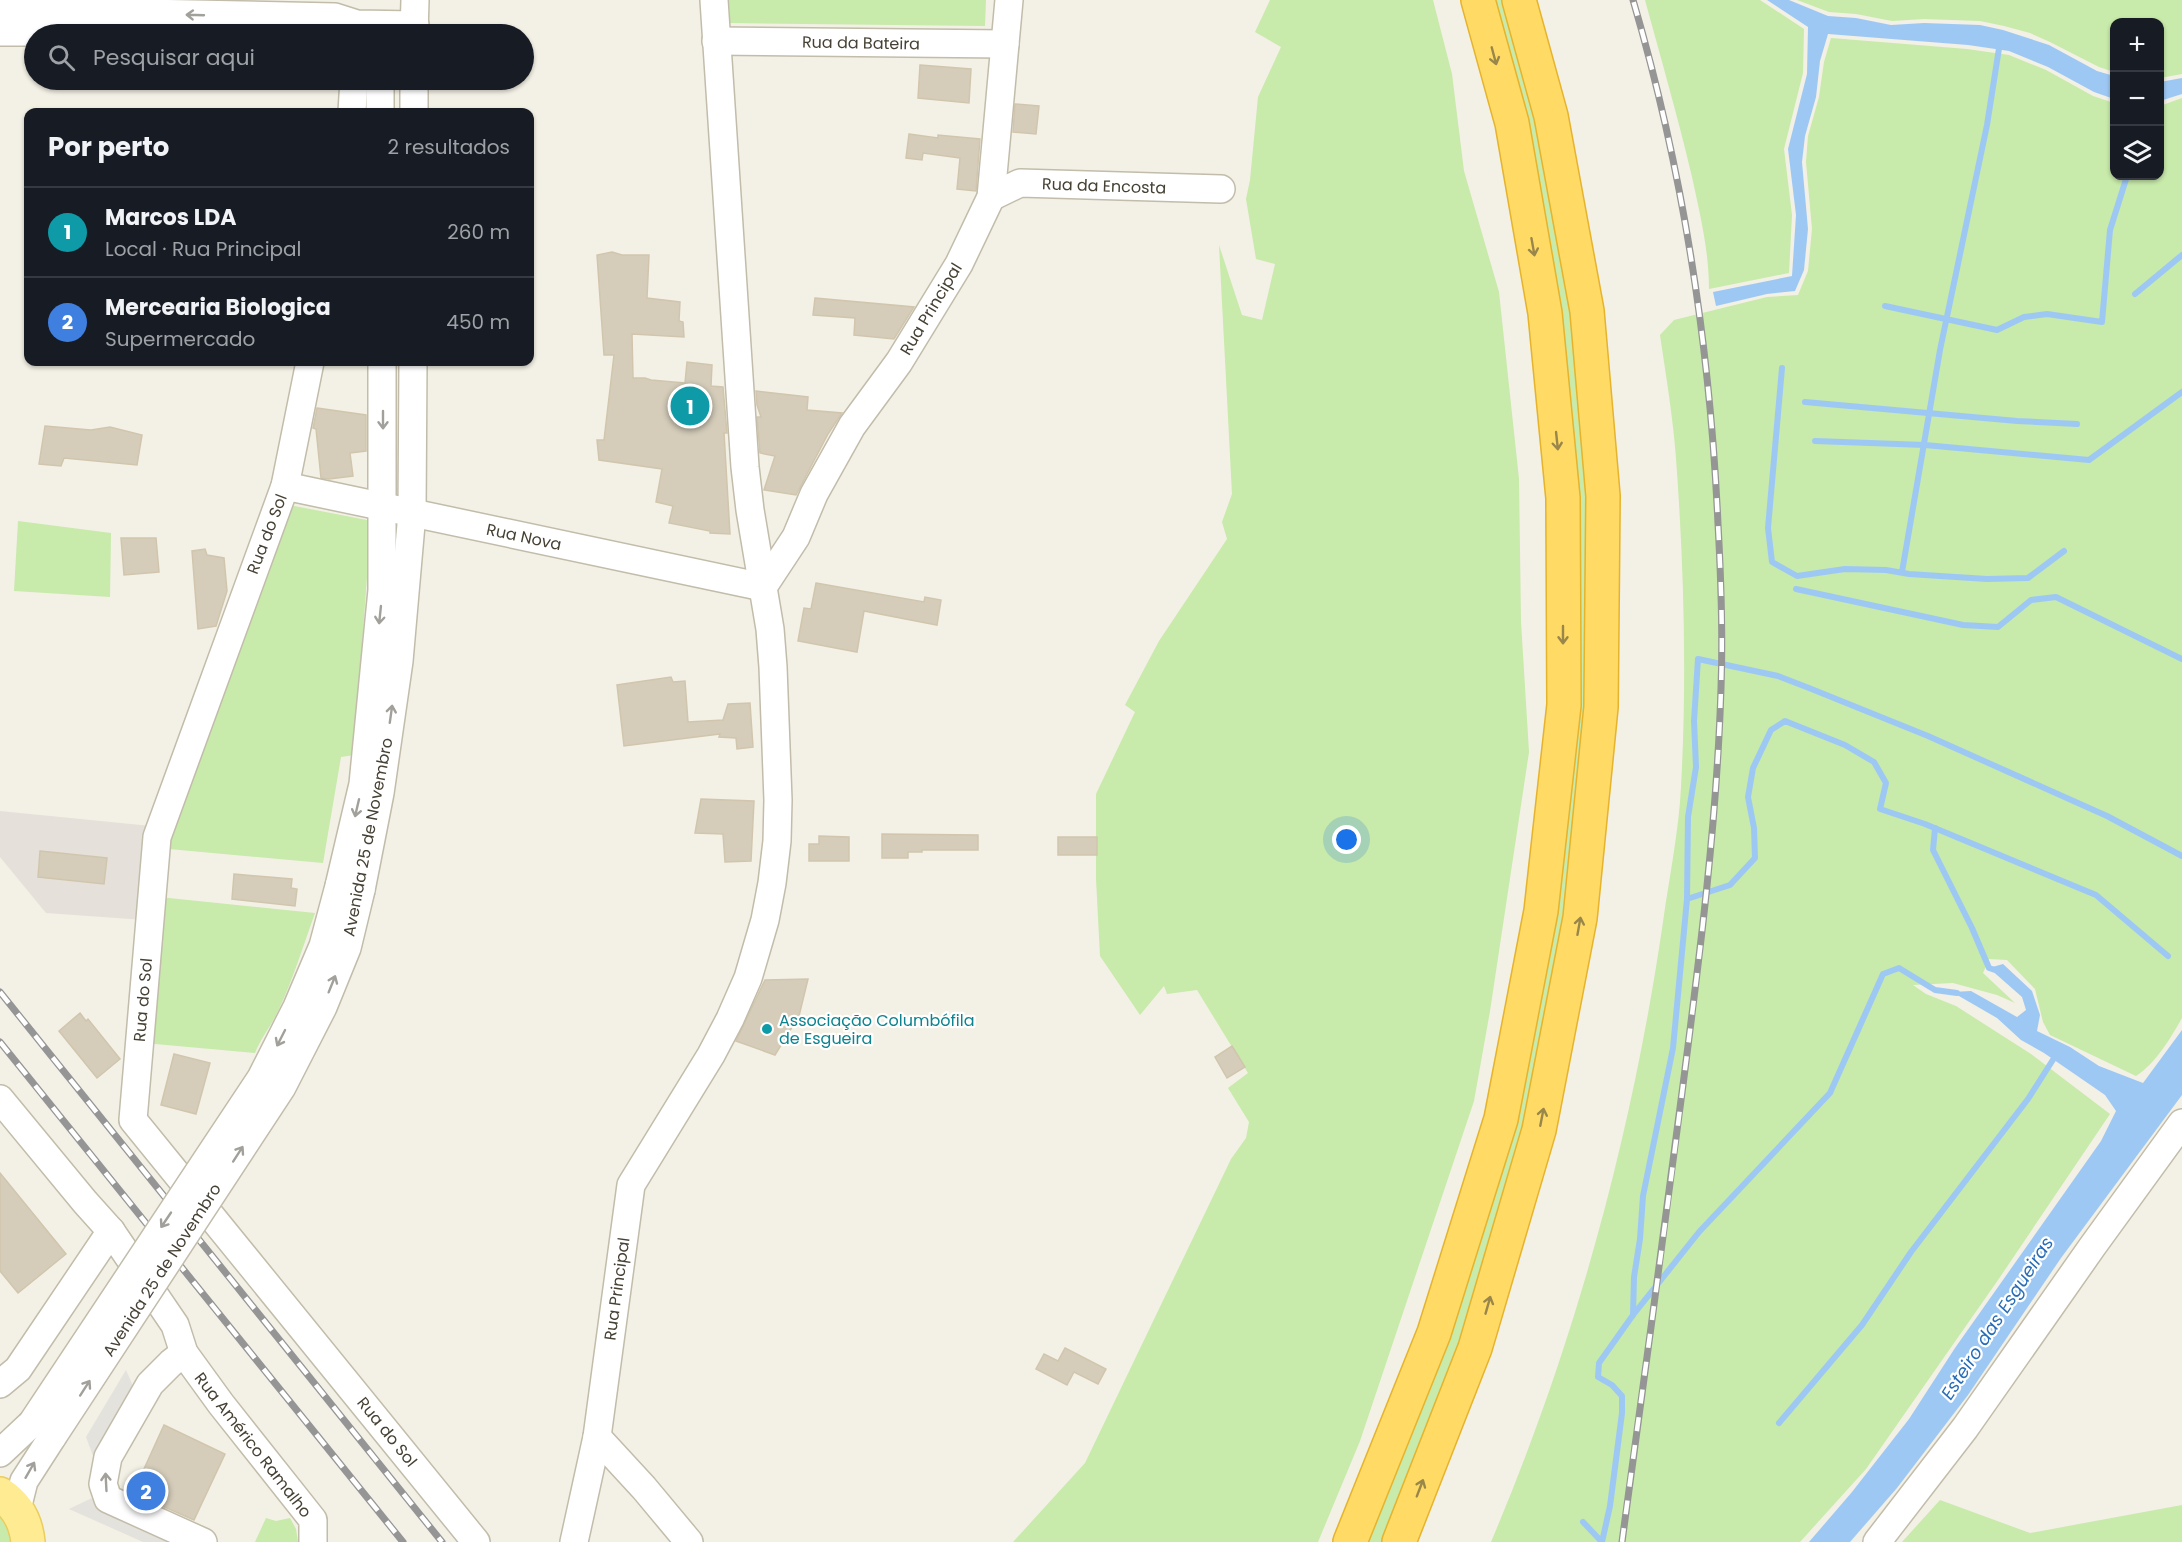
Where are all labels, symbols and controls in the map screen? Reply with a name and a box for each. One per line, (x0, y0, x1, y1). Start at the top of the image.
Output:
one-way arrow (185, 9, 205, 20)
map controls (2110, 18, 2164, 180)
button: + (2110, 18, 2164, 72)
search box (24, 24, 534, 90)
street label: Rua da Bateira (802, 30, 920, 56)
icon: search (45, 41, 78, 74)
text: Pesquisar aqui (93, 42, 255, 73)
one-way arrow (1488, 47, 1500, 66)
button: − (2110, 72, 2164, 126)
button: layers (2110, 126, 2164, 180)
text: Por perto (48, 129, 169, 165)
text: 2 resultados (388, 133, 510, 161)
street label: Rua da Encosta (1041, 172, 1167, 200)
text: Marcos LDA (105, 202, 237, 233)
text: 1 (64, 218, 71, 246)
text: 260 m (447, 218, 510, 246)
text: Local · Rua Principal (105, 235, 302, 263)
one-way arrow (1528, 237, 1539, 256)
street label: Rua Principal (894, 259, 968, 359)
text: Mercearia Biologica (105, 292, 331, 323)
text: 2 (62, 308, 73, 336)
text: 450 m (446, 308, 510, 336)
text: Supermercado (105, 325, 255, 353)
pin: 1 (670, 384, 710, 428)
one-way arrow (377, 409, 389, 429)
one-way arrow (1552, 430, 1563, 450)
street label: Rua do Sol (241, 491, 293, 577)
street label: Rua Nova (484, 518, 564, 556)
one-way arrow (374, 604, 385, 624)
one-way arrow (1557, 625, 1569, 645)
one-way arrow (386, 705, 397, 724)
street label: Avenida 25 de Novembro (337, 736, 399, 938)
one-way arrow (351, 798, 362, 818)
your location (1332, 825, 1361, 854)
one-way arrow (1574, 917, 1585, 936)
street label: Rua do Sol (128, 957, 158, 1043)
one-way arrow (327, 975, 338, 994)
place label: Associação Columbófila de Esgueira (779, 1009, 975, 1050)
marker: Associação Columbófila de Esgueira (760, 1022, 774, 1036)
one-way arrow (275, 1029, 287, 1046)
one-way arrow (1537, 1108, 1548, 1128)
one-way arrow (232, 1147, 244, 1163)
street label: Avenida 25 de Novembro (97, 1179, 227, 1361)
one-way arrow (160, 1212, 172, 1228)
water label: Esteiro das Esgueiras (1935, 1232, 2059, 1404)
street label: Rua Principal (598, 1236, 636, 1342)
one-way arrow (1483, 1296, 1494, 1315)
street label: Rua Américo Ramalho (189, 1368, 317, 1522)
one-way arrow (78, 1379, 91, 1396)
street label: Rua do Sol (352, 1392, 422, 1472)
one-way arrow (24, 1462, 36, 1479)
pin: 2 (126, 1468, 166, 1514)
one-way arrow (100, 1473, 111, 1492)
one-way arrow (1416, 1479, 1427, 1497)

